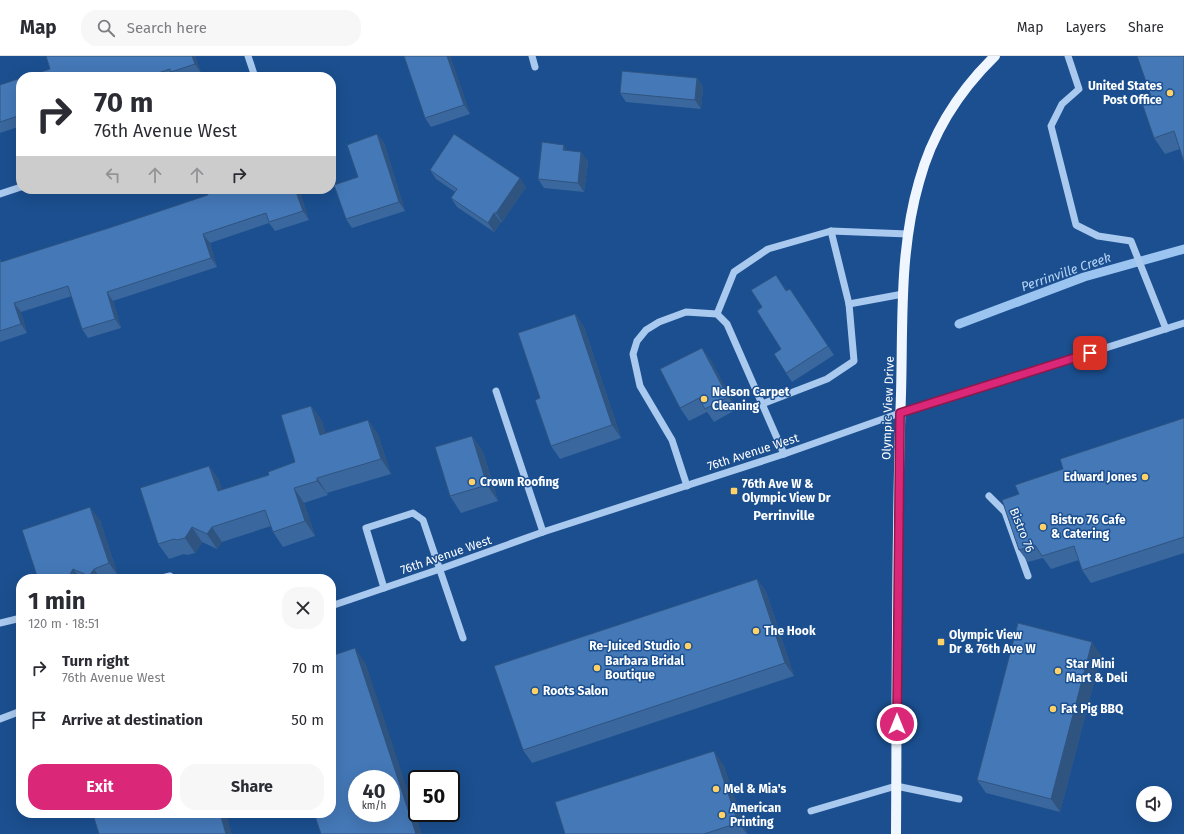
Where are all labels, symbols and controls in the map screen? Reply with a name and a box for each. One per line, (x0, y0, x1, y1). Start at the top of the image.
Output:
search box (81, 10, 361, 46)
text: Map (20, 16, 57, 39)
icon: search (95, 17, 117, 39)
text: Search here (127, 19, 207, 37)
text: Map (1017, 19, 1043, 36)
text: Layers (1065, 19, 1106, 36)
text: Share (1128, 19, 1164, 36)
place label: United States Post Office (1088, 79, 1162, 107)
text: 70 m (94, 86, 153, 119)
icon: right (28, 88, 80, 140)
marker: United States Post Office (1165, 88, 1175, 98)
text: 76th Avenue West (94, 120, 237, 142)
icon: left (102, 164, 124, 186)
icon: ahead (144, 164, 166, 186)
icon: ahead (186, 164, 208, 186)
icon: right (228, 164, 250, 186)
water label: Perrinville Creek (1019, 250, 1113, 294)
pin (1073, 336, 1107, 370)
icon: arrive (1079, 342, 1101, 364)
street label: Olympic View Drive (879, 356, 897, 460)
place label: Nelson Carpet Cleaning (712, 385, 790, 413)
marker: Nelson Carpet Cleaning (699, 394, 709, 404)
street label: 76th Avenue West (706, 430, 801, 473)
place label: Edward Jones (1064, 470, 1137, 484)
marker: Edward Jones (1140, 472, 1150, 482)
place label: Crown Roofing (480, 475, 559, 489)
marker: Crown Roofing (467, 477, 477, 487)
place label: 76th Ave W & Olympic View Dr (742, 477, 831, 505)
marker: 76th Ave W & Olympic View Dr (729, 486, 739, 496)
street label: Bistro 76 (1007, 506, 1037, 554)
district label: Perrinville (753, 508, 815, 523)
place label: Bistro 76 Cafe & Catering (1051, 513, 1126, 541)
marker: Bistro 76 Cafe & Catering (1038, 522, 1048, 532)
street label: 76th Avenue West (399, 533, 494, 577)
text: 1 min (28, 587, 86, 615)
button: close (282, 587, 324, 629)
text: 120 m · 18:51 (28, 616, 99, 631)
place label: The Hook (764, 624, 816, 638)
marker: The Hook (751, 626, 761, 636)
place label: Olympic View Dr & 76th Ave W (949, 628, 1037, 656)
marker: Olympic View Dr & 76th Ave W (936, 637, 946, 647)
place label: Re-Juiced Studio (589, 639, 680, 653)
marker: Re-Juiced Studio (683, 641, 693, 651)
text: Turn right (62, 652, 129, 670)
place label: Barbara Bridal Boutique (605, 654, 684, 682)
icon: right (28, 657, 50, 679)
place label: Star Mini Mart & Deli (1066, 657, 1128, 685)
text: 70 m (292, 659, 324, 677)
marker: Barbara Bridal Boutique (592, 663, 602, 673)
marker: Star Mini Mart & Deli (1053, 666, 1063, 676)
text: 76th Avenue West (62, 670, 165, 685)
place label: Roots Salon (543, 684, 608, 698)
marker: Roots Salon (530, 686, 540, 696)
place label: Fat Pig BBQ (1061, 702, 1124, 716)
position arrow (876, 703, 918, 745)
marker: Fat Pig BBQ (1048, 704, 1058, 714)
icon: arrive (28, 709, 50, 731)
text: Arrive at destination (62, 711, 203, 729)
text: 50 m (291, 711, 324, 729)
button: Exit (28, 764, 172, 810)
button: Share (180, 764, 324, 810)
speed limit sign: 50 (408, 770, 460, 822)
text: 40 (363, 779, 386, 803)
place label: Mel & Mia's (724, 782, 786, 796)
marker: Mel & Mia's (711, 784, 721, 794)
map controls (1136, 786, 1172, 822)
button: sound (1136, 786, 1172, 822)
text: km/h (362, 800, 386, 812)
place label: American Printing (729, 801, 781, 829)
marker: American Printing (717, 810, 727, 820)

